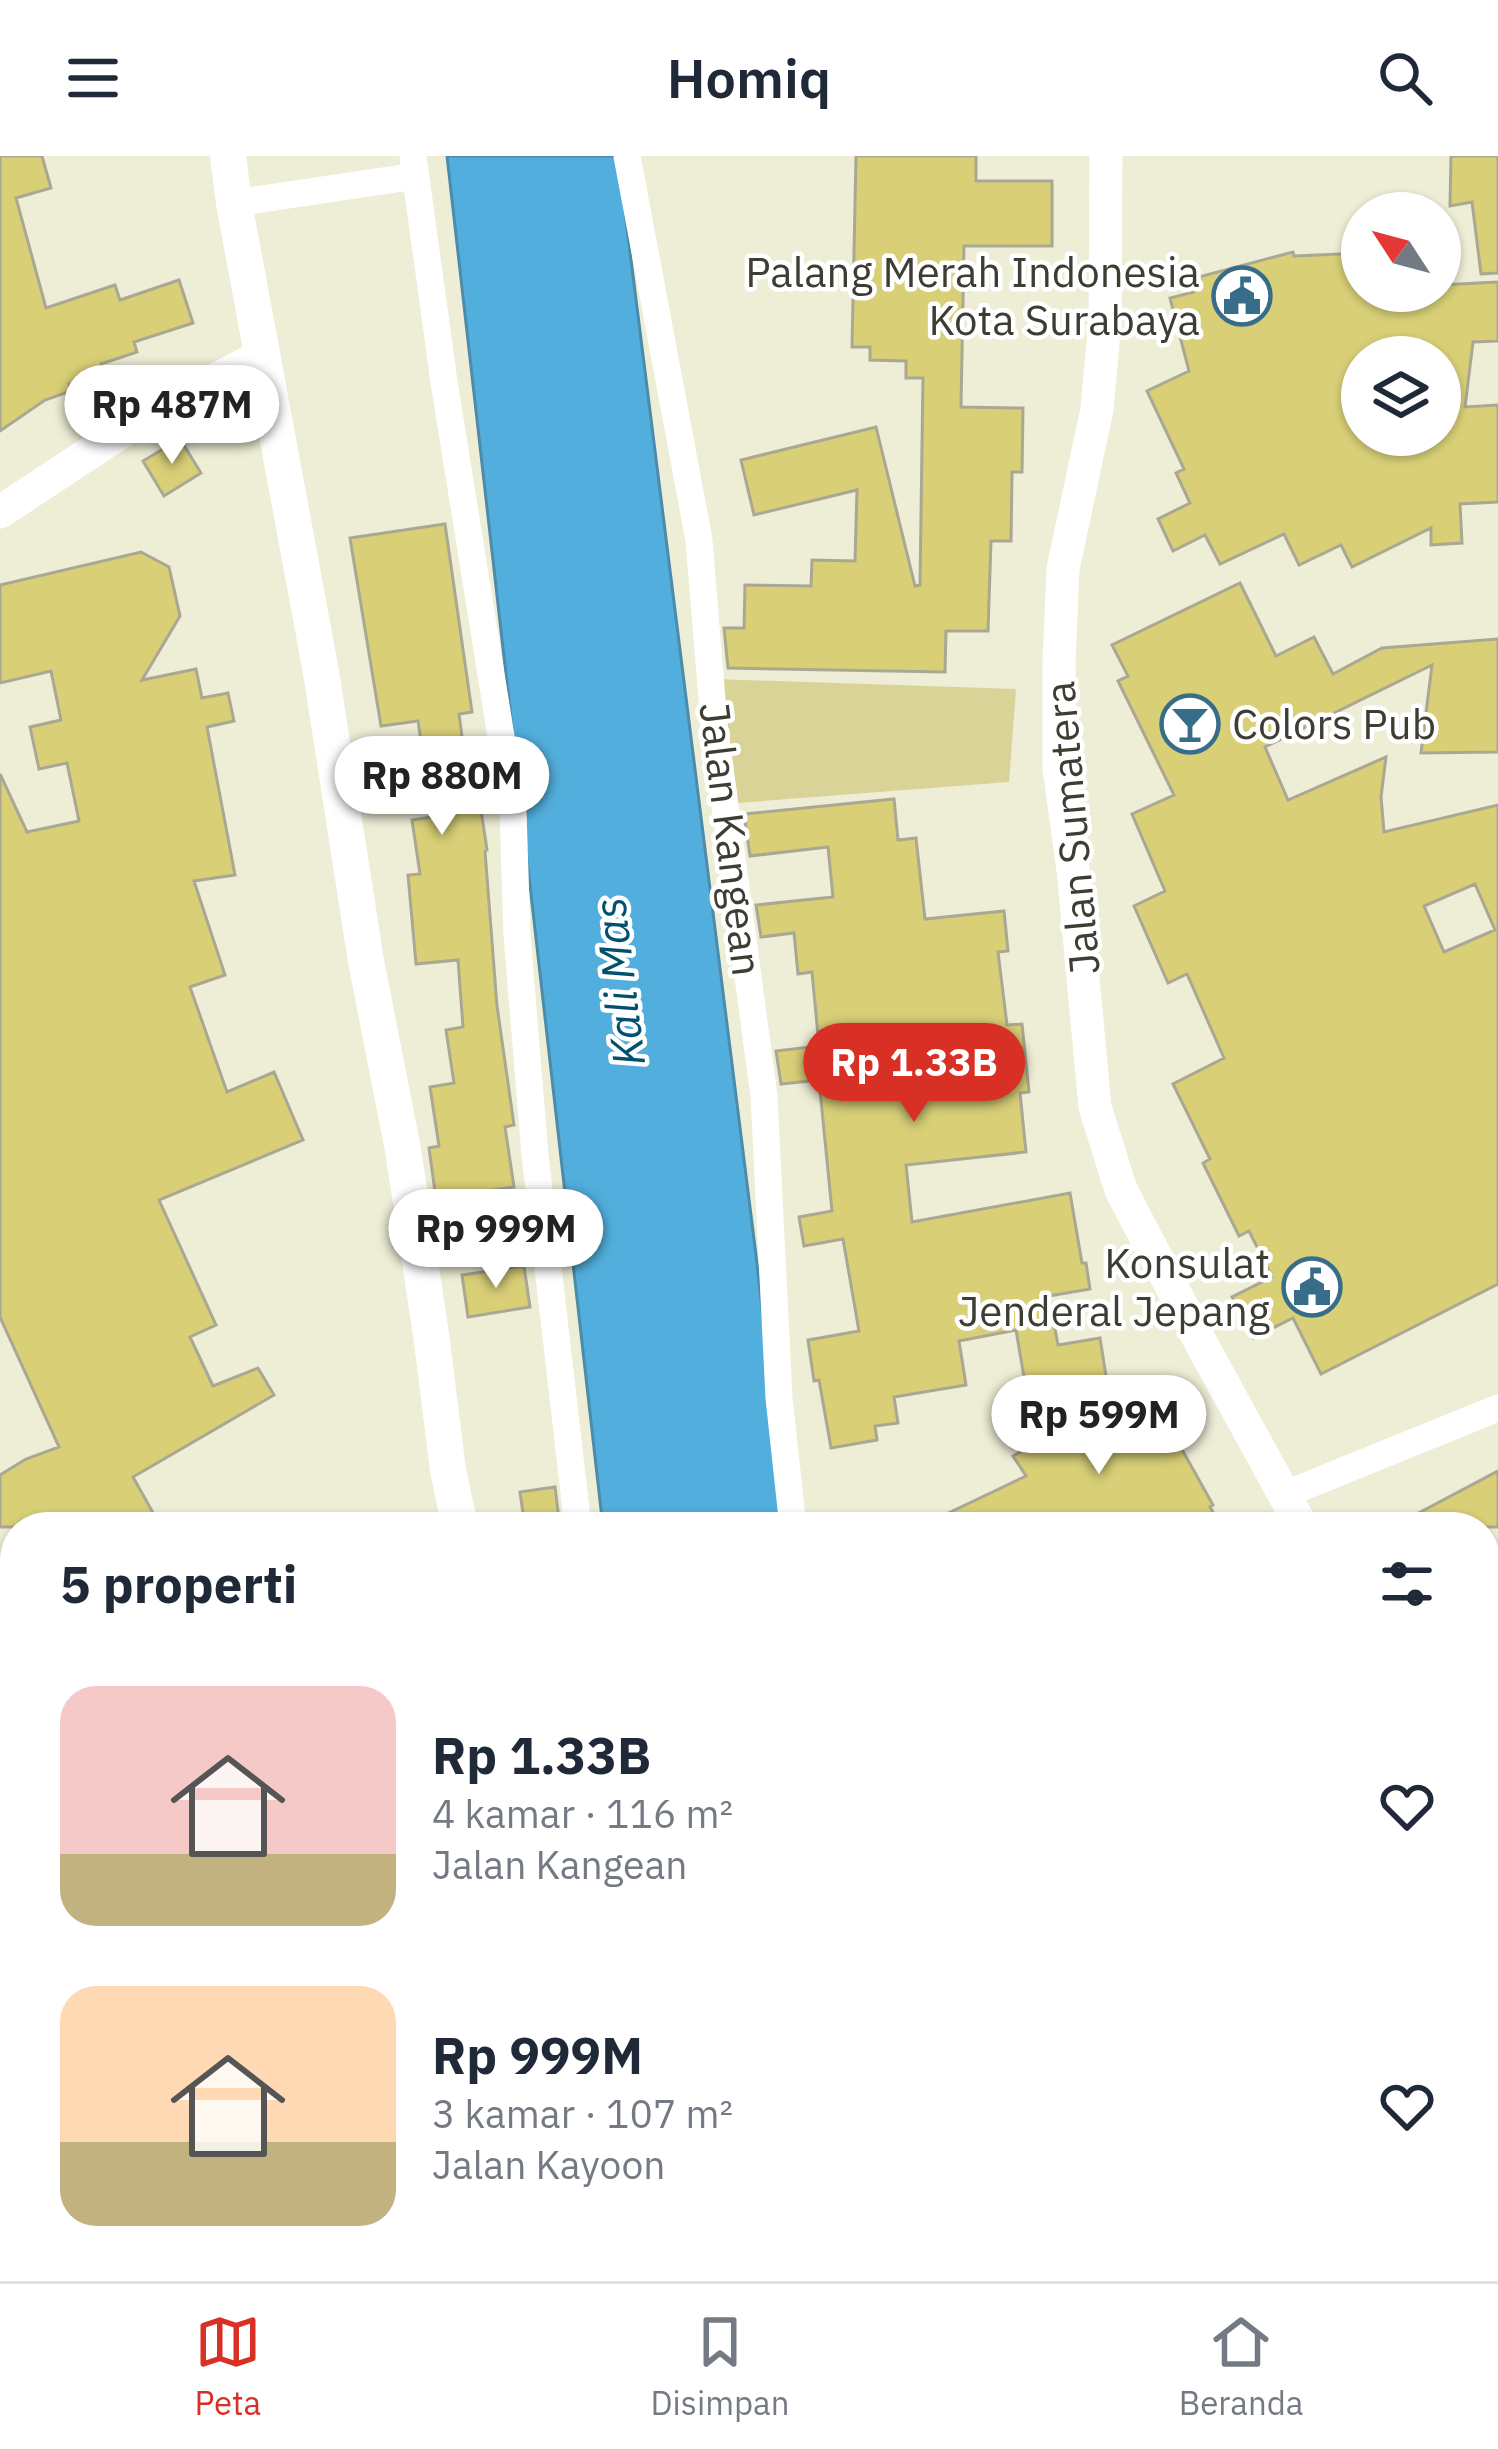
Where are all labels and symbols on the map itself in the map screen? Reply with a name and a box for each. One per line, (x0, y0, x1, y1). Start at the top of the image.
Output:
north arrow (1341, 192, 1461, 312)
place label: Palang Merah Indonesia Kota Surabaya (745, 244, 1200, 347)
public building icon: Palang Merah Indonesia Kota Surabaya (1211, 265, 1273, 327)
pin: Rp 487M (61, 365, 283, 467)
street label: Jalan Sumatera (1031, 679, 1112, 977)
bar icon: Colors Pub (1159, 693, 1221, 755)
place label: Colors Pub (1232, 696, 1436, 751)
street label: Jalan Kangean (687, 699, 776, 979)
pin: Rp 880M (331, 736, 553, 838)
water label: Kali Mas (579, 895, 657, 1070)
pin: Rp 1.33B (790, 1023, 1038, 1125)
pin: Rp 999M (385, 1189, 607, 1291)
place label: Konsulat Jenderal Jepang (958, 1235, 1270, 1338)
public building icon: Konsulat Jenderal Jepang (1281, 1256, 1343, 1318)
pin: Rp 599M (988, 1375, 1210, 1477)

